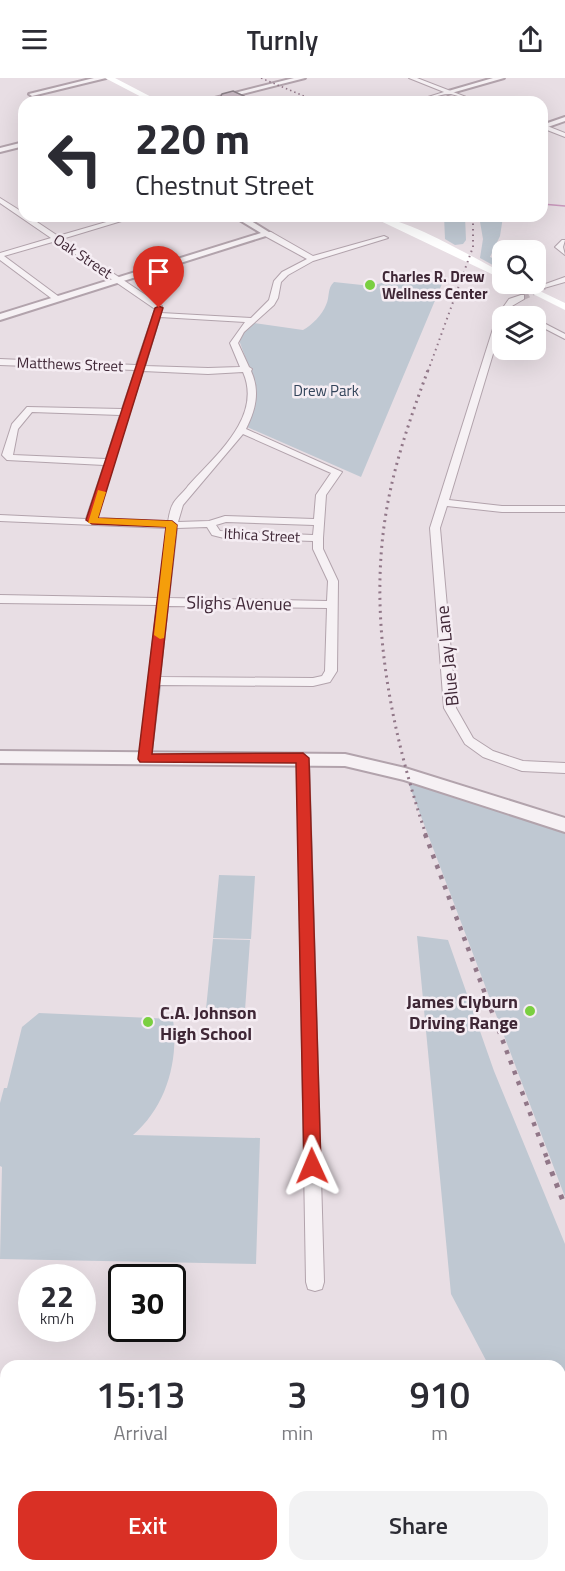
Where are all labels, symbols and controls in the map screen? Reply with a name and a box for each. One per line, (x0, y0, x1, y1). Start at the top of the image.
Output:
text: Turnly (247, 19, 318, 60)
icon: menu (18, 23, 51, 56)
icon: share (514, 23, 547, 56)
text: 220 m (135, 106, 250, 170)
icon: left (36, 120, 114, 198)
text: Chestnut Street (135, 164, 314, 205)
street label: Oak Street (49, 228, 118, 285)
map controls (492, 240, 546, 360)
button: search (492, 240, 546, 294)
pin (133, 246, 184, 308)
icon: arrive (142, 255, 175, 288)
place label: Charles R. Drew Wellness Center (382, 265, 488, 305)
marker: Charles R. Drew Wellness Center (363, 278, 377, 292)
button: layers (492, 306, 546, 360)
street label: Matthews Street (16, 351, 124, 377)
park label: Drew Park (293, 379, 359, 402)
street label: Ithica Street (223, 522, 301, 549)
street label: Slighs Avenue (186, 589, 292, 617)
street label: Blue Jay Lane (428, 604, 466, 708)
place label: James Clyburn Driving Range (407, 988, 518, 1036)
place label: C.A. Johnson High School (160, 999, 257, 1047)
marker: James Clyburn Driving Range (523, 1004, 537, 1018)
marker: C.A. Johnson High School (141, 1015, 155, 1029)
position arrow (280, 1134, 344, 1198)
speed limit sign: 30 (108, 1264, 186, 1342)
text: 22 (40, 1273, 74, 1319)
text: km/h (40, 1307, 74, 1330)
text: 15:13 (96, 1367, 185, 1422)
text: 3 (287, 1367, 307, 1422)
text: 910 (409, 1367, 470, 1422)
text: Arrival (114, 1417, 168, 1448)
text: min (281, 1417, 313, 1448)
text: m (431, 1417, 448, 1448)
button: Exit (18, 1491, 277, 1560)
button: Share (289, 1491, 548, 1560)

